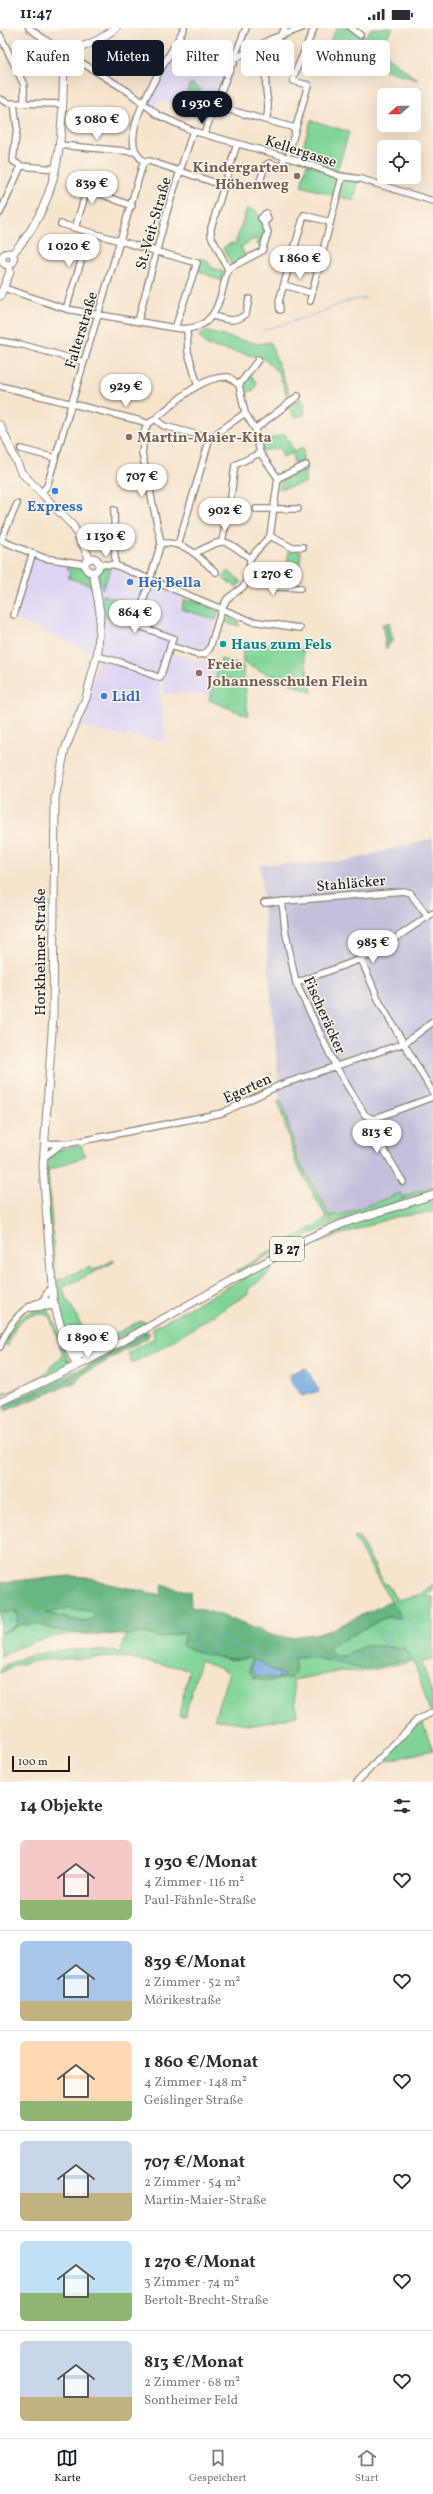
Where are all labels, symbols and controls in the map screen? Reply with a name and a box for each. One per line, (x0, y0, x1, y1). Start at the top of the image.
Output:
text: 11:47 (20, 4, 52, 25)
chip: Kaufen (12, 40, 84, 76)
chip: Mieten (92, 40, 164, 76)
chip: Filter (172, 40, 233, 76)
chip: Neu (241, 40, 294, 76)
chip: Wohnung (302, 40, 390, 76)
north arrow (377, 88, 421, 132)
map controls (377, 88, 421, 184)
pin: 1 930 € (165, 91, 239, 125)
text: 1 930 € (181, 95, 223, 113)
pin: 3 080 € (60, 107, 134, 141)
text: 3 080 € (75, 111, 119, 129)
street label: Kellergasse (262, 131, 339, 174)
button: locate (377, 140, 421, 184)
place label: Kindergarten Höhenweg (193, 158, 289, 196)
pin: 839 € (64, 171, 120, 205)
marker: Kindergarten Höhenweg (292, 171, 302, 181)
text: 839 € (76, 175, 108, 193)
street label: St.-Veit-Straße (131, 175, 178, 272)
pin: 1 020 € (32, 234, 106, 268)
text: 1 020 € (48, 238, 90, 256)
pin: 1 860 € (263, 246, 337, 280)
text: 1 860 € (279, 250, 321, 268)
street label: Falterstraße (61, 289, 104, 372)
pin: 929 € (98, 374, 154, 408)
text: 929 € (109, 378, 143, 396)
place label: Martin-Maier-Kita (137, 428, 272, 449)
marker: Martin-Maier-Kita (124, 432, 134, 442)
pin: 707 € (114, 464, 170, 498)
text: 707 € (126, 468, 158, 486)
marker: Express (50, 486, 60, 496)
place label: Express (27, 497, 83, 518)
pin: 902 € (197, 498, 253, 532)
text: 902 € (208, 502, 242, 520)
pin: 1 130 € (69, 524, 143, 558)
text: 1 130 € (86, 528, 126, 546)
pin: 1 270 € (236, 562, 310, 596)
text: 1 270 € (253, 566, 293, 584)
place label: Hej Bella (138, 573, 201, 594)
marker: Hej Bella (125, 577, 135, 587)
pin: 864 € (107, 600, 163, 634)
text: 864 € (118, 604, 152, 622)
place label: Haus zum Fels (231, 635, 332, 656)
marker: Haus zum Fels (218, 639, 228, 649)
place label: Freie Johannesschulen Flein (206, 655, 368, 693)
marker: Freie Johannesschulen Flein (194, 668, 204, 678)
place label: Lidl (112, 687, 140, 708)
marker: Lidl (99, 691, 109, 701)
street label: Stahläcker (316, 871, 387, 898)
street label: Horkheimer Straße (31, 888, 52, 1016)
pin: 985 € (345, 930, 401, 964)
text: 985 € (357, 934, 389, 952)
street label: Fischeräcker (297, 974, 350, 1058)
street label: Egerten (220, 1069, 275, 1110)
pin: 813 € (349, 1120, 405, 1154)
text: 813 € (361, 1124, 393, 1142)
road number: B 27 (270, 1237, 304, 1261)
pin: 1 890 € (51, 1325, 125, 1359)
text: 1 890 € (67, 1329, 109, 1347)
scale bar (12, 1754, 70, 1773)
text: 100 m (18, 1755, 48, 1770)
text: 14 Objekte (20, 1795, 103, 1818)
icon: filters (391, 1795, 413, 1817)
text: 1 930 €/Monat (144, 1851, 257, 1874)
icon: home (52, 1856, 100, 1904)
icon: heart (391, 1869, 413, 1891)
text: 4 Zimmer · 116 m² (144, 1874, 244, 1892)
text: Paul-Fähnle-Straße (144, 1892, 256, 1910)
text: 839 €/Monat (144, 1951, 246, 1974)
icon: home (52, 1957, 100, 2005)
icon: heart (391, 1970, 413, 1992)
text: 2 Zimmer · 52 m² (144, 1974, 240, 1992)
text: Mörikestraße (144, 1992, 221, 2010)
text: 1 860 €/Monat (144, 2051, 258, 2074)
icon: home (52, 2057, 100, 2105)
icon: heart (391, 2070, 413, 2092)
text: 4 Zimmer · 148 m² (144, 2074, 247, 2092)
text: Geislinger Straße (144, 2092, 243, 2110)
text: 707 €/Monat (144, 2151, 245, 2174)
icon: home (52, 2157, 100, 2205)
icon: heart (391, 2170, 413, 2192)
text: 2 Zimmer · 54 m² (144, 2174, 241, 2192)
text: Martin-Maier-Straße (144, 2192, 267, 2210)
text: 1 270 €/Monat (144, 2251, 256, 2274)
icon: home (52, 2257, 100, 2305)
icon: heart (391, 2270, 413, 2292)
text: 3 Zimmer · 74 m² (144, 2274, 239, 2292)
text: Bertolt-Brecht-Straße (144, 2292, 268, 2310)
text: 813 €/Monat (144, 2351, 244, 2374)
icon: home (52, 2357, 100, 2405)
icon: heart (391, 2370, 413, 2392)
text: 2 Zimmer · 68 m² (144, 2374, 240, 2392)
text: Sontheimer Feld (144, 2392, 238, 2410)
tab: Karte (54, 2447, 81, 2486)
tab: Gespeichert (189, 2447, 247, 2486)
tab: Start (355, 2447, 379, 2486)

